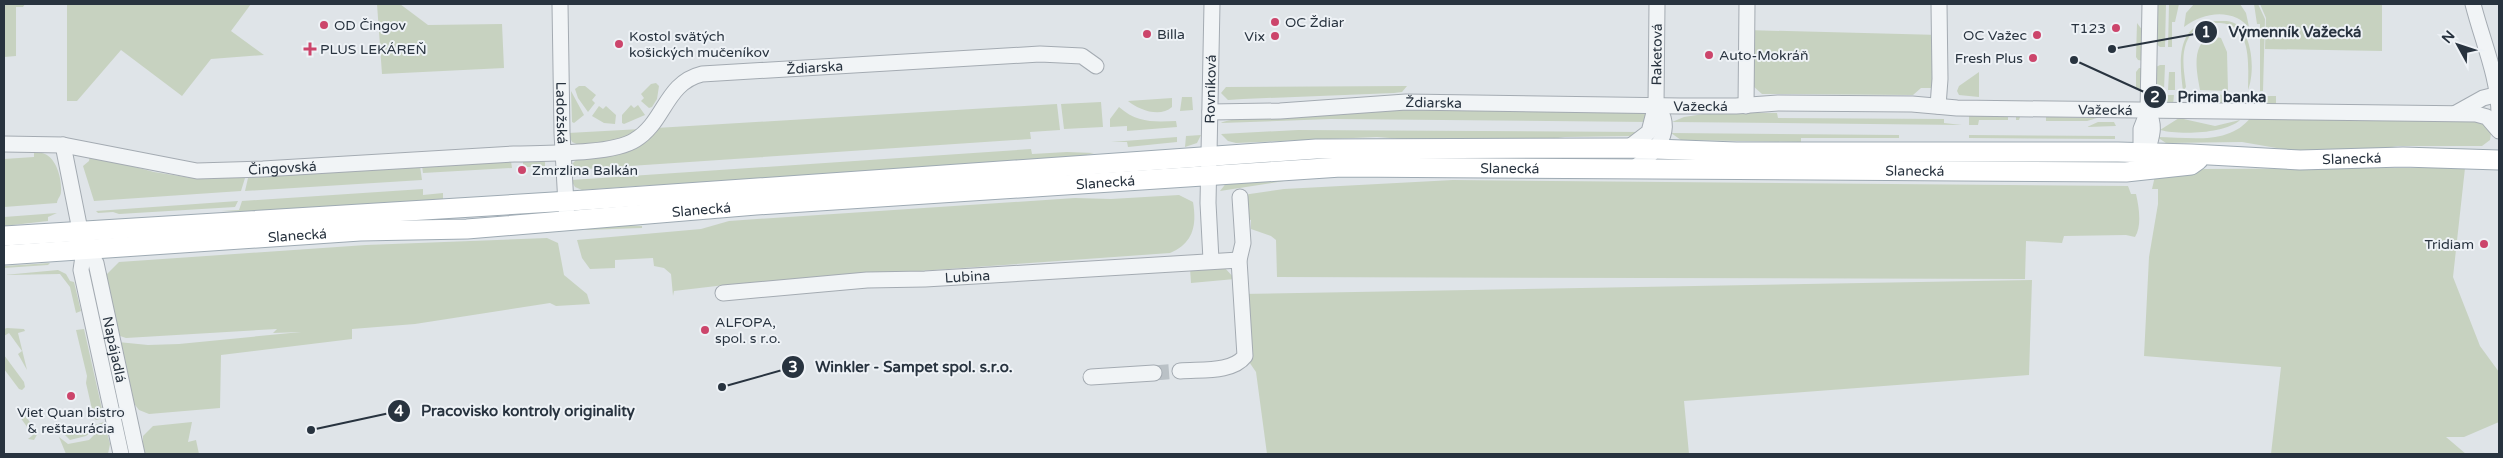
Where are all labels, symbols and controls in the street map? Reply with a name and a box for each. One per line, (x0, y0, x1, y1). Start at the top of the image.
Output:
place label: OC Ždiar (1285, 14, 1345, 31)
marker: OC Ždiar (1269, 16, 1281, 28)
place label: OD Čingov (334, 17, 407, 34)
callout: Výmenník Važecká (2194, 17, 2372, 47)
marker: OD Čingov (318, 19, 330, 31)
place label: T123 (2071, 20, 2106, 37)
north arrow (2433, 20, 2483, 70)
marker: T123 (2110, 22, 2122, 34)
street label: Raketová (1648, 23, 1666, 85)
text: 1 (2201, 23, 2211, 41)
text: Výmenník Važecká (2229, 23, 2361, 42)
place label: Billa (1157, 26, 1185, 43)
place label: OC Važec (1963, 27, 2027, 44)
text: N (2438, 27, 2459, 47)
place label: Kostol svätých košických mučeníkov (629, 28, 770, 61)
marker: Billa (1141, 28, 1153, 40)
place label: Vix (1244, 28, 1265, 45)
marker: OC Važec (2031, 29, 2043, 41)
marker: Vix (1269, 30, 1281, 42)
marker: Kostol svätých košických mučeníkov (613, 38, 625, 50)
place label: PLUS LEKÁREŇ (320, 41, 427, 58)
marker: PLUS LEKÁREŇ (304, 43, 316, 55)
place label: Auto-Mokráň (1719, 47, 1808, 64)
marker: Auto-Mokráň (1703, 49, 1715, 61)
place label: Fresh Plus (1955, 50, 2023, 67)
marker: Fresh Plus (2027, 52, 2039, 64)
street label: Rovníková (1202, 54, 1220, 124)
street label: Ždiarska (786, 58, 844, 78)
street label: Ladožská (552, 82, 571, 145)
callout: Prima banka (2142, 82, 2276, 112)
text: 2 (2150, 88, 2160, 106)
text: Prima banka (2177, 88, 2267, 106)
street label: Ždiarska (1405, 94, 1462, 112)
street label: Važecká (1673, 98, 1728, 115)
street label: Važecká (2078, 101, 2133, 119)
street label: Slanecká (2322, 150, 2382, 168)
street label: Čingovská (248, 158, 317, 178)
street label: Slanecká (1480, 160, 1540, 177)
place label: Zmrzlina Balkán (532, 162, 638, 179)
street label: Slanecká (1885, 162, 1945, 180)
marker: Zmrzlina Balkán (516, 164, 528, 176)
street label: Slanecká (1075, 172, 1136, 193)
street label: Slanecká (671, 199, 732, 221)
street label: Slanecká (267, 225, 327, 246)
place label: Tridiam (2424, 236, 2474, 253)
marker: Tridiam (2478, 238, 2490, 250)
street label: Lubina (944, 267, 991, 287)
place label: ALFOPA, spol. s r.o. (715, 314, 781, 347)
street label: Napájadlá (99, 315, 129, 384)
marker: ALFOPA, spol. s r.o. (699, 324, 711, 336)
callout: Winkler - Sampet spol. s.r.o. (780, 352, 1023, 382)
text: 3 (788, 358, 798, 376)
text: Winkler - Sampet spol. s.r.o. (815, 358, 1013, 377)
marker: Viet Quan bistro & reštaurácia (65, 390, 77, 402)
callout: Pracovisko kontroly originality (386, 396, 645, 426)
text: 4 (394, 402, 404, 420)
text: Pracovisko kontroly originality (421, 402, 635, 421)
place label: Viet Quan bistro & reštaurácia (17, 404, 125, 437)

